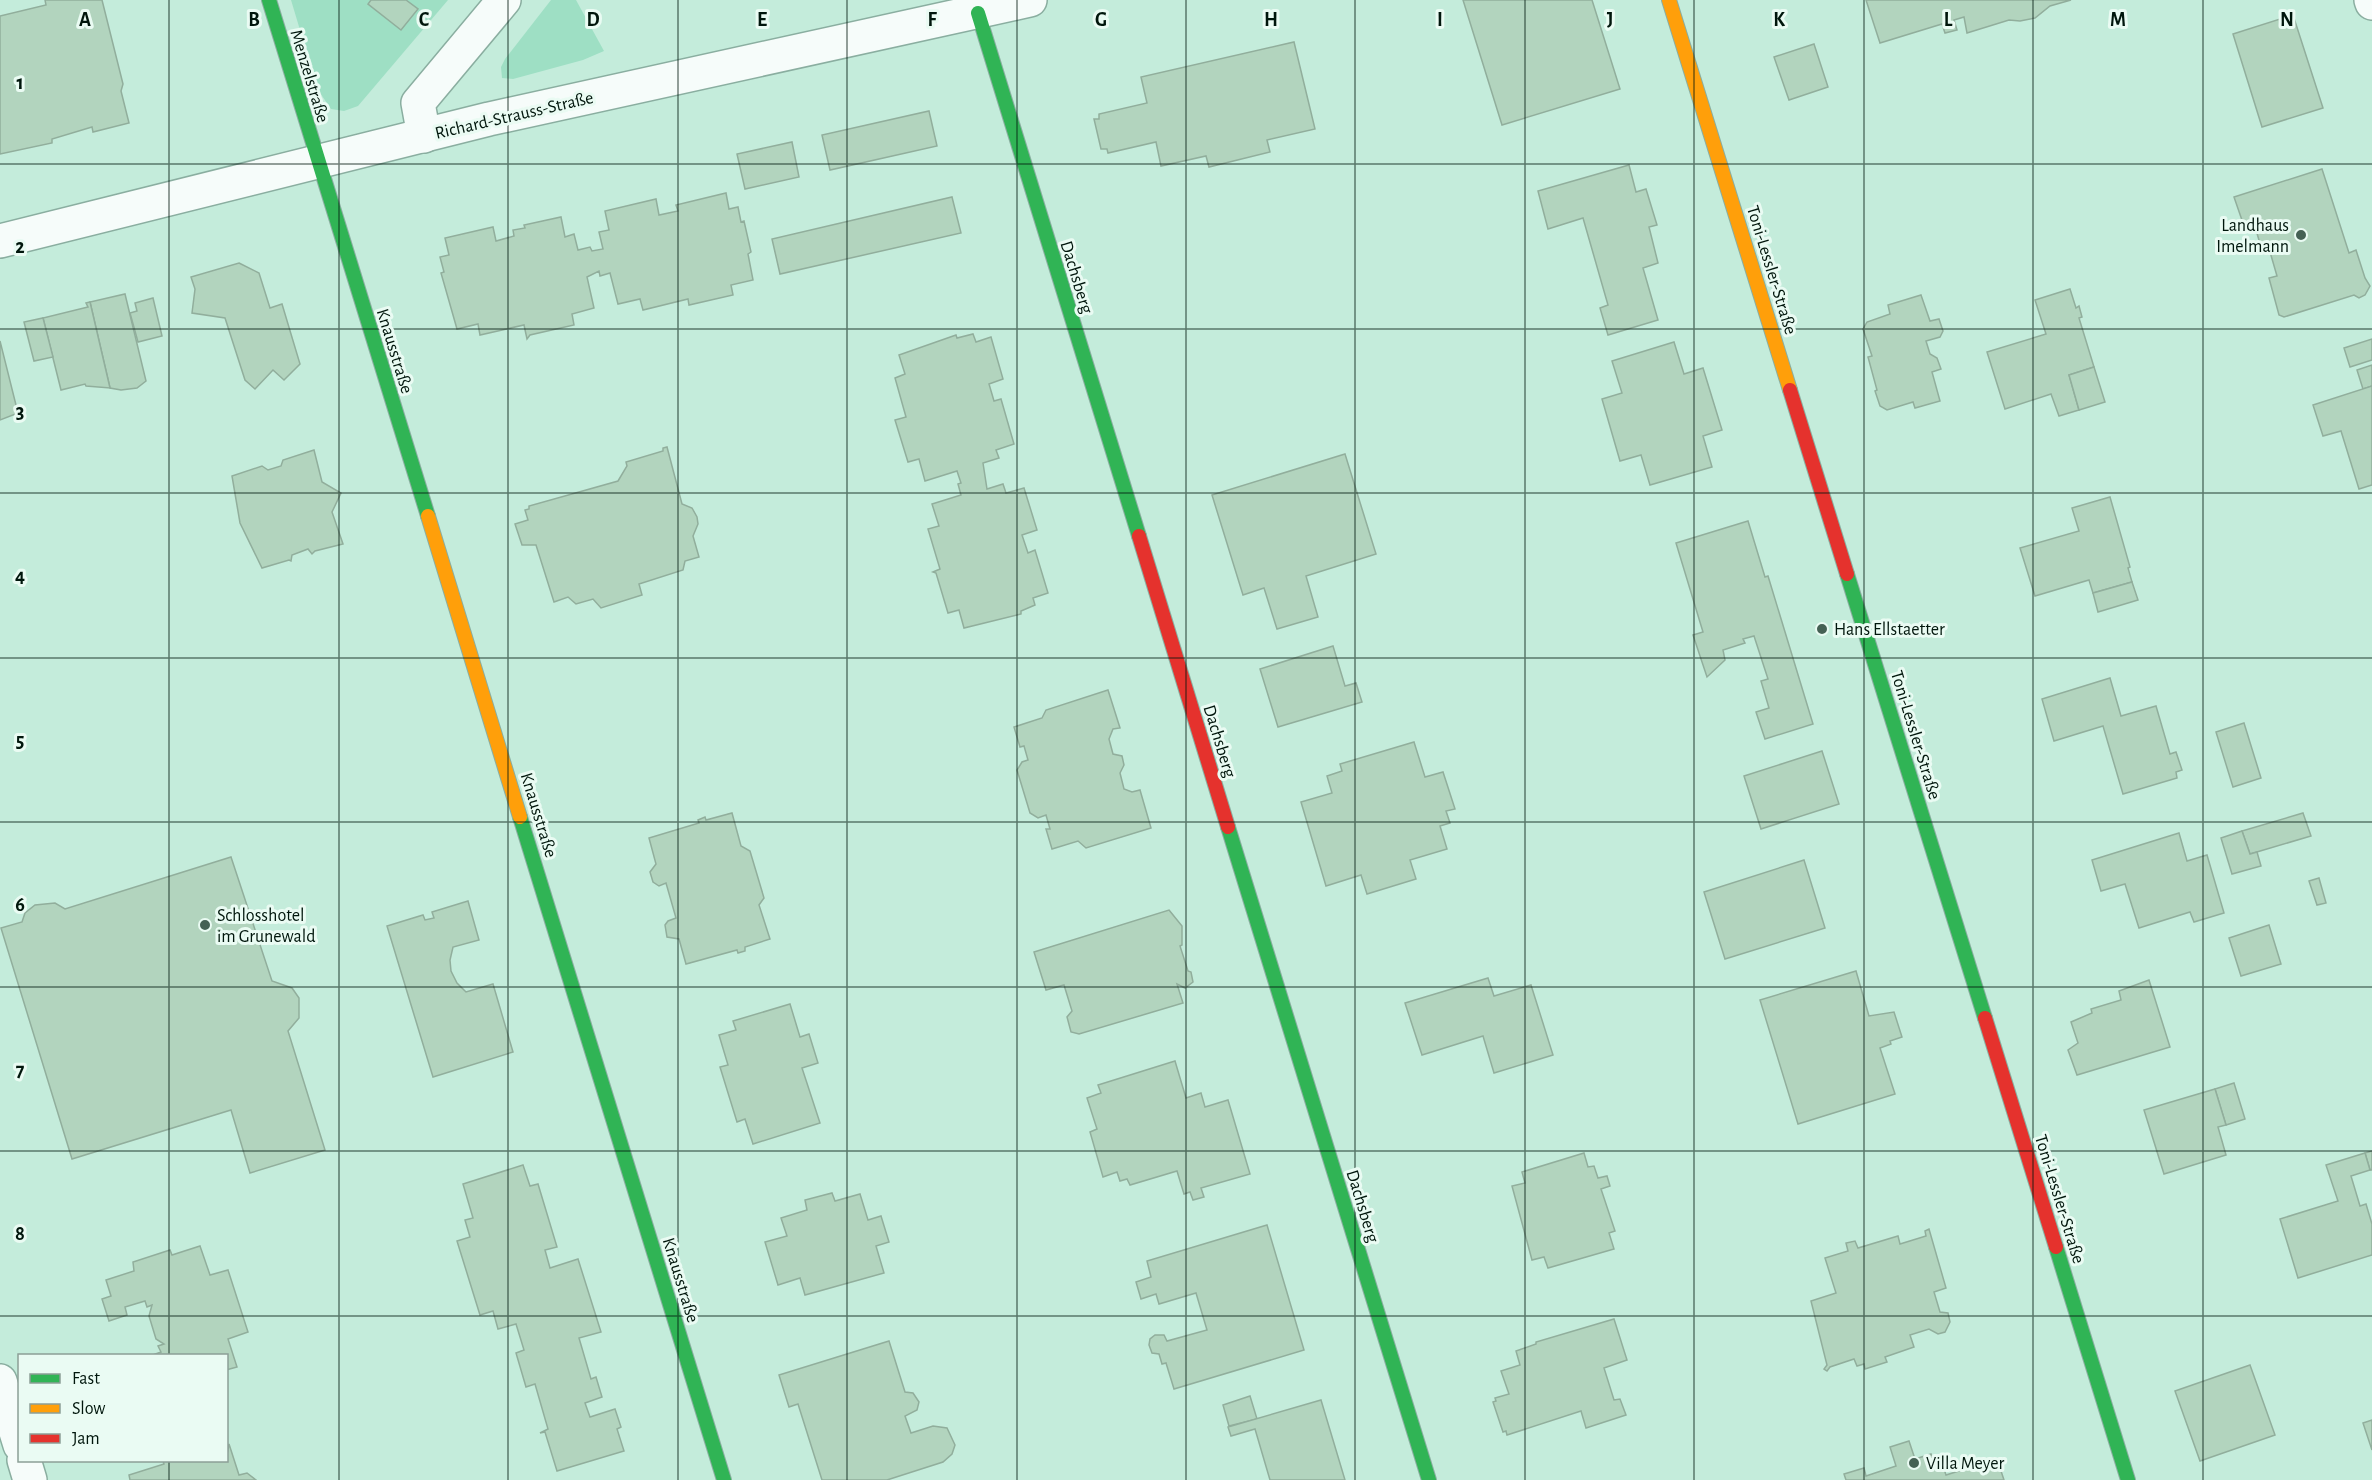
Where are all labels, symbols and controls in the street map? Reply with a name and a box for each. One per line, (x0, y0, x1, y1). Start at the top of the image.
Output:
text: A (79, 10, 91, 30)
text: B (248, 10, 260, 30)
text: C (419, 10, 430, 30)
text: D (586, 10, 600, 30)
text: E (757, 10, 767, 30)
text: F (927, 10, 937, 30)
text: G (1095, 10, 1107, 30)
text: H (1264, 10, 1278, 30)
text: I (1437, 10, 1443, 30)
text: J (1607, 10, 1613, 30)
text: K (1773, 10, 1785, 30)
text: L (1944, 10, 1953, 30)
text: M (2110, 10, 2126, 30)
text: N (2280, 10, 2294, 30)
street label: Menzelstraße (286, 28, 332, 125)
text: 1 (16, 73, 24, 93)
street label: Richard-Strauss-Straße (433, 89, 595, 143)
street label: Toni-Lessler-Straße (1743, 204, 1799, 337)
place label: Landhaus Imelmann (2216, 217, 2289, 256)
marker: Landhaus Imelmann (2294, 228, 2308, 242)
text: 2 (15, 237, 25, 257)
street label: Dachsberg (1056, 239, 1096, 316)
street label: Knausstraße (373, 307, 415, 396)
text: 3 (16, 402, 24, 422)
text: 4 (15, 566, 25, 586)
place label: Hans Ellstaetter (1834, 621, 1945, 639)
marker: Hans Ellstaetter (1815, 622, 1829, 636)
street label: Toni-Lessler-Straße (1887, 669, 1943, 802)
street label: Dachsberg (1199, 703, 1239, 780)
text: 5 (16, 731, 24, 751)
street label: Knausstraße (517, 771, 559, 860)
text: 6 (15, 895, 25, 915)
place label: Schlosshotel im Grunewald (217, 907, 316, 946)
marker: Schlosshotel im Grunewald (198, 918, 212, 932)
text: 7 (16, 1060, 25, 1080)
street label: Toni-Lessler-Straße (2031, 1133, 2087, 1266)
street label: Dachsberg (1342, 1168, 1382, 1245)
text: 8 (15, 1224, 25, 1244)
street label: Knausstraße (659, 1236, 701, 1325)
legend (18, 1354, 228, 1462)
text: Fast (72, 1370, 100, 1388)
text: Slow (72, 1400, 105, 1418)
text: Jam (72, 1430, 100, 1448)
place label: Villa Meyer (1926, 1455, 2005, 1473)
marker: Villa Meyer (1907, 1456, 1921, 1470)

